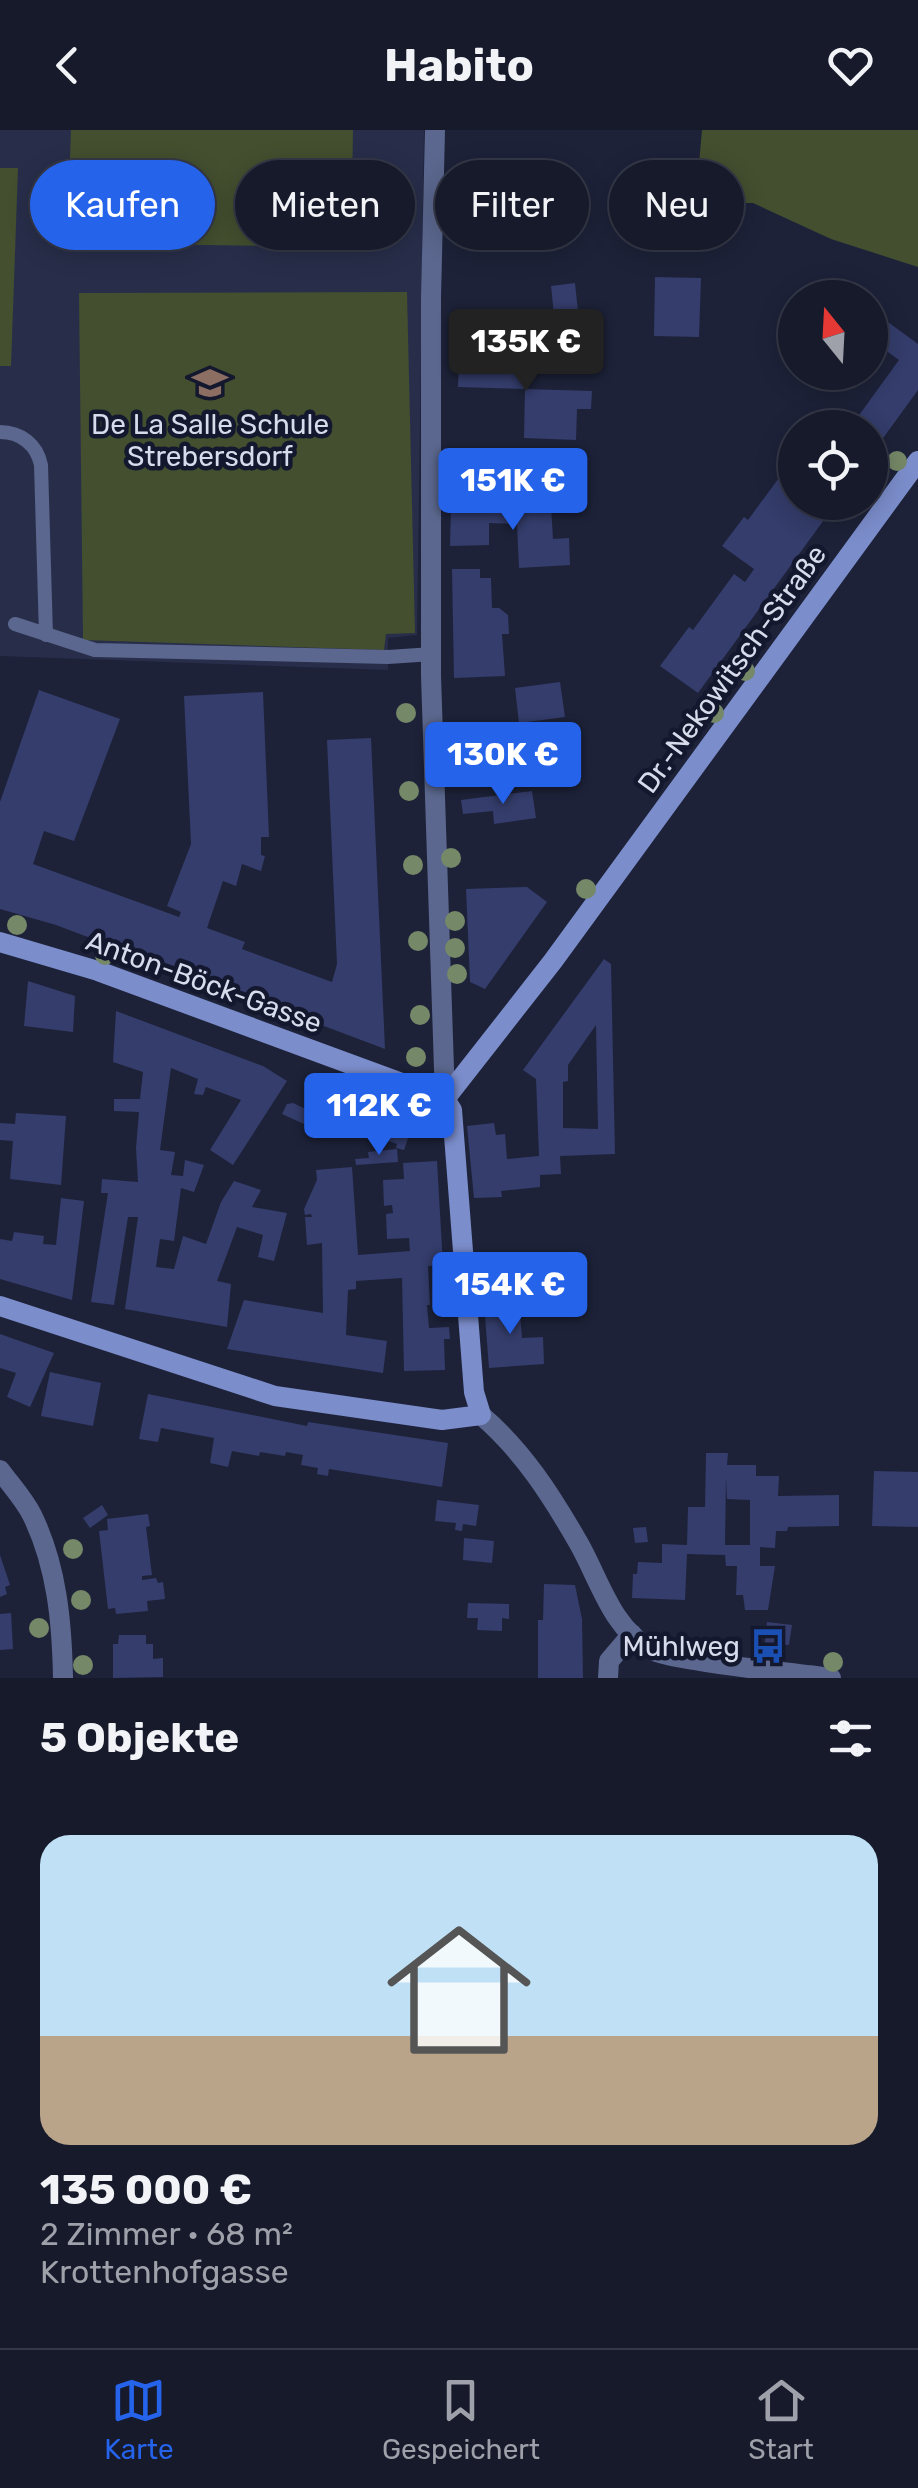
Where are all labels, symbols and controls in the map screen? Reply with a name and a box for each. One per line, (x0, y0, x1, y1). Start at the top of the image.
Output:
icon: back (40, 38, 95, 93)
icon: heart (823, 38, 878, 93)
text: Habito (384, 39, 534, 92)
chip: Kaufen (30, 160, 215, 250)
chip: Mieten (235, 160, 415, 250)
chip: Filter (435, 160, 589, 250)
chip: Neu (609, 160, 744, 250)
north arrow (778, 280, 888, 390)
map controls (778, 280, 888, 520)
pin: 135K € (445, 309, 607, 394)
text: 135K € (471, 322, 581, 360)
school or university icon: De La Salle Schule Strebersdorf (191, 364, 229, 402)
place label: De La Salle Schule Strebersdorf (91, 408, 329, 473)
button: locate (778, 410, 888, 520)
pin: 151K € (432, 448, 594, 533)
text: 151K € (460, 461, 566, 499)
street label: Dr.-Nekowitsch-Straße (631, 539, 833, 799)
pin: 130K € (422, 722, 584, 807)
text: 130K € (447, 735, 559, 773)
street label: Anton-Böck-Gasse (82, 924, 326, 1040)
pin: 112K € (298, 1073, 460, 1158)
text: 112K € (326, 1086, 432, 1124)
pin: 154K € (429, 1252, 591, 1337)
text: 154K € (454, 1265, 566, 1303)
bus stop icon: Mühlweg (749, 1627, 787, 1665)
place label: Mühlweg (623, 1630, 740, 1663)
icon: filters (823, 1711, 878, 1766)
text: 5 Objekte (40, 1713, 239, 1763)
icon: home (369, 1900, 549, 2080)
text: 135 000 € (40, 2165, 252, 2215)
text: 2 Zimmer · 68 m² (40, 2215, 293, 2253)
text: Krottenhofgasse (40, 2253, 289, 2291)
tab: Karte (104, 2373, 174, 2466)
tab: Gespeichert (382, 2373, 540, 2466)
tab: Start (748, 2373, 814, 2466)

